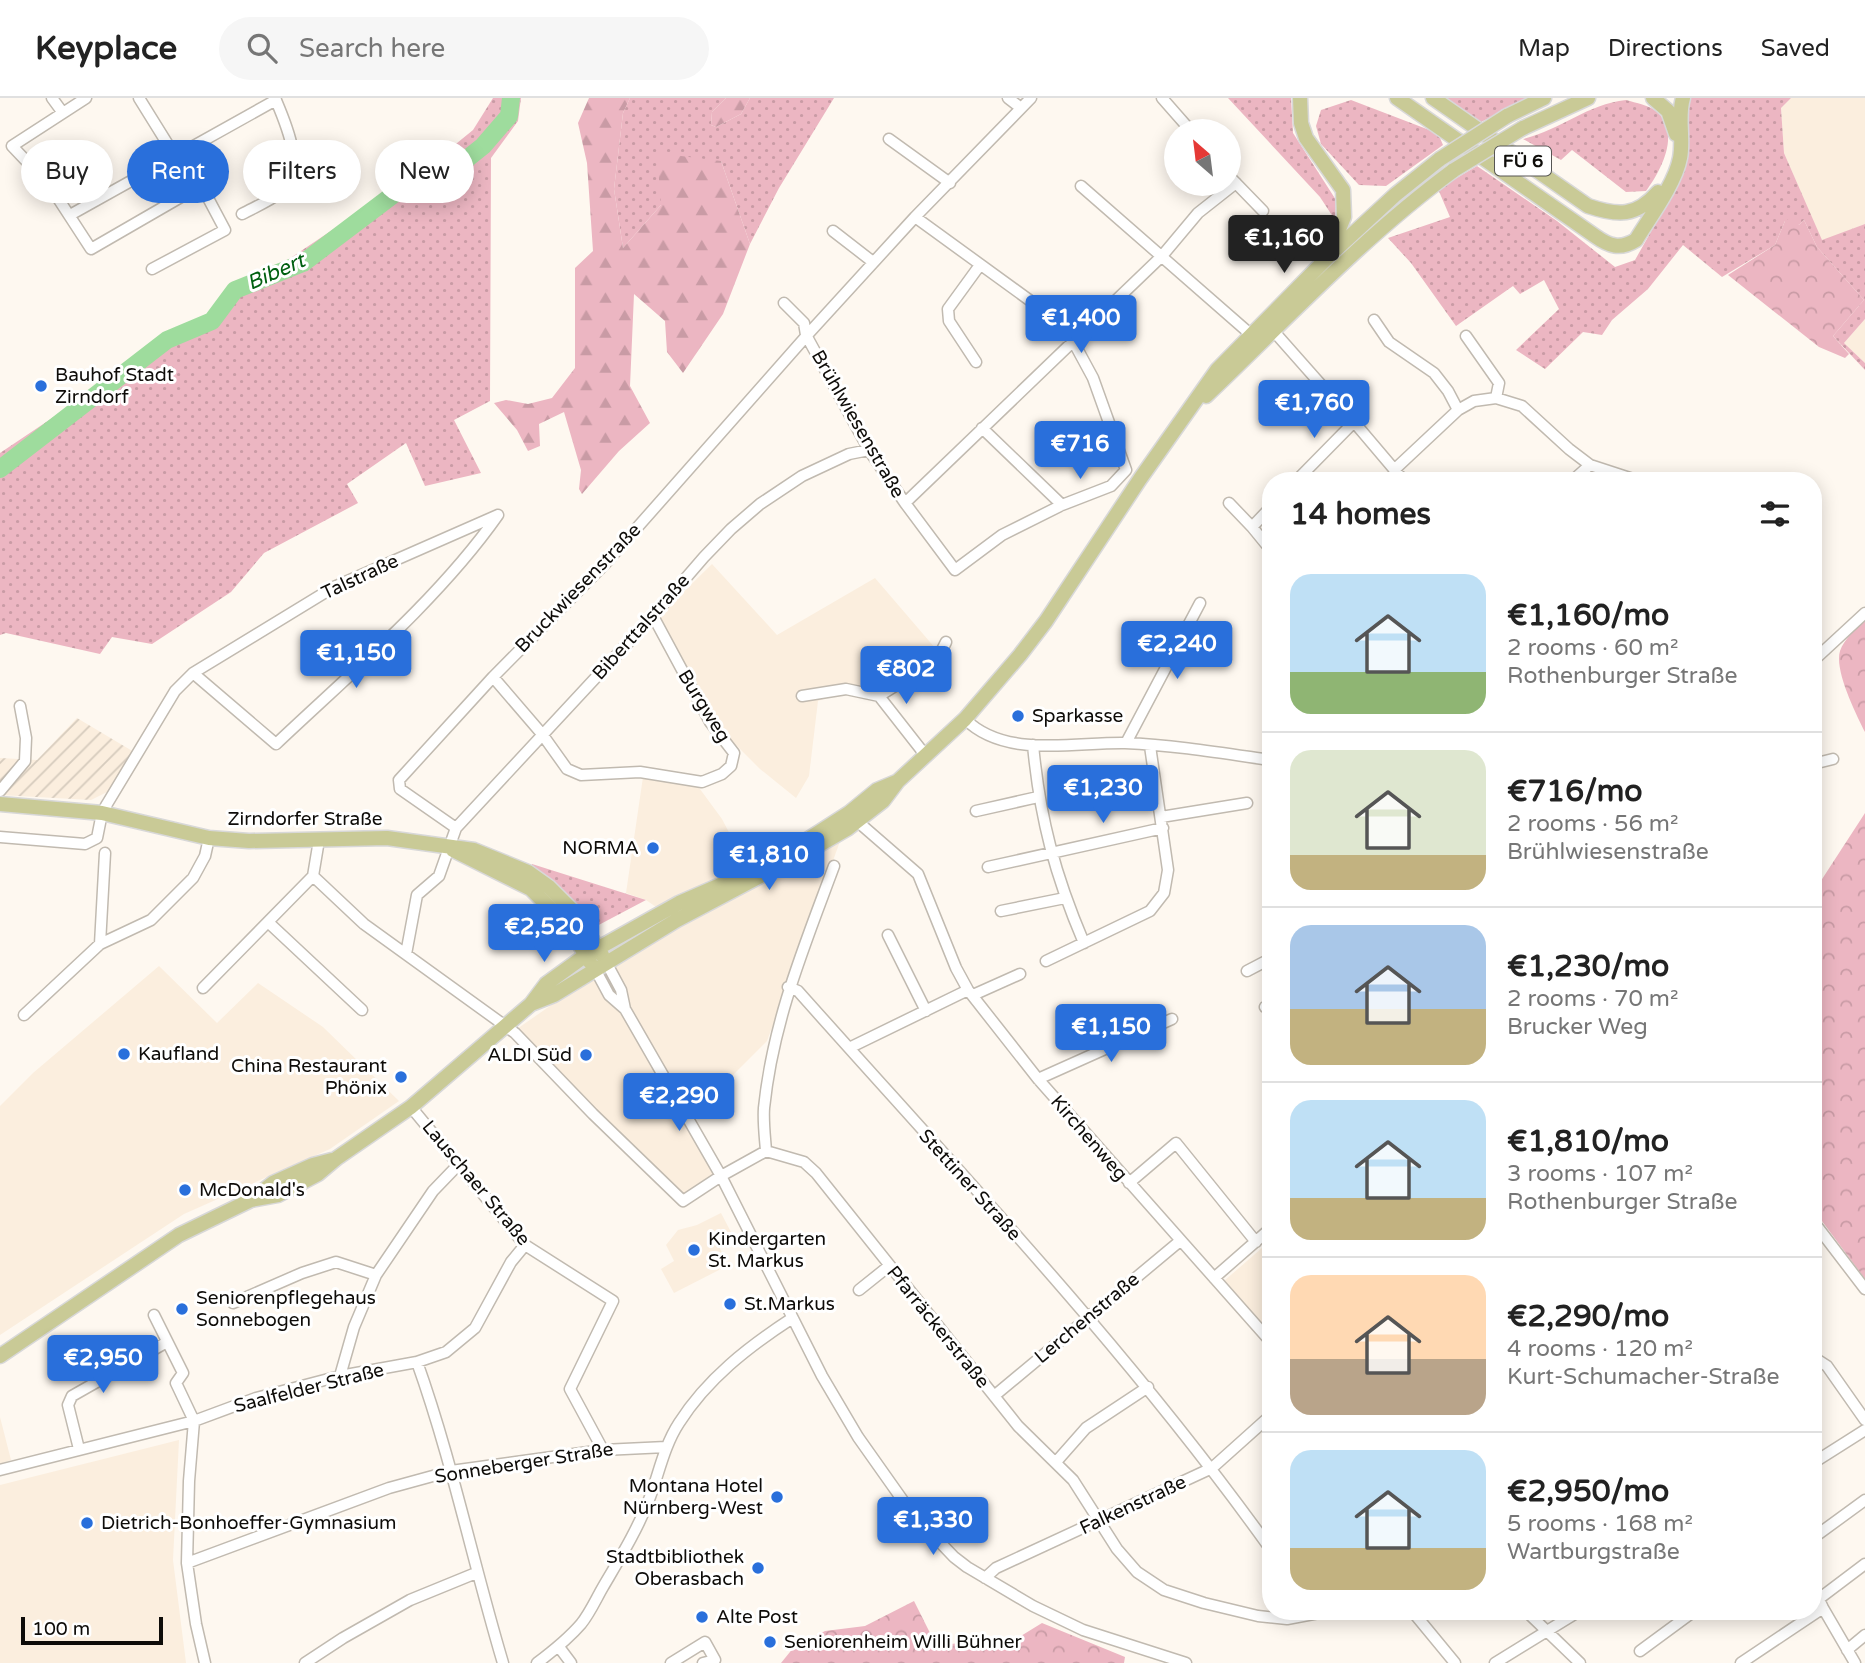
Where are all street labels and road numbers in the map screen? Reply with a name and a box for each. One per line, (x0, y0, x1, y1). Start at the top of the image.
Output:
road number: FÜ 6 (1495, 146, 1551, 176)
street label: Brühlwiesenstraße (807, 346, 909, 502)
street label: Bruckwiesenstraße (511, 519, 645, 657)
street label: Talstraße (318, 550, 402, 604)
street label: Biberttalstraße (588, 570, 694, 684)
street label: Burgweg (673, 666, 735, 746)
street label: Zirndorfer Straße (227, 808, 383, 830)
street label: Kirchenweg (1046, 1091, 1132, 1185)
street label: Lauschaer Straße (417, 1116, 535, 1250)
street label: Stettiner Straße (914, 1125, 1026, 1245)
street label: Pfarräckerstraße (882, 1262, 994, 1392)
street label: Lerchenstraße (1030, 1268, 1144, 1368)
street label: Saalfelder Straße (232, 1359, 386, 1417)
street label: Sonneberger Straße (433, 1438, 615, 1488)
street label: Falkenstraße (1076, 1471, 1190, 1539)

